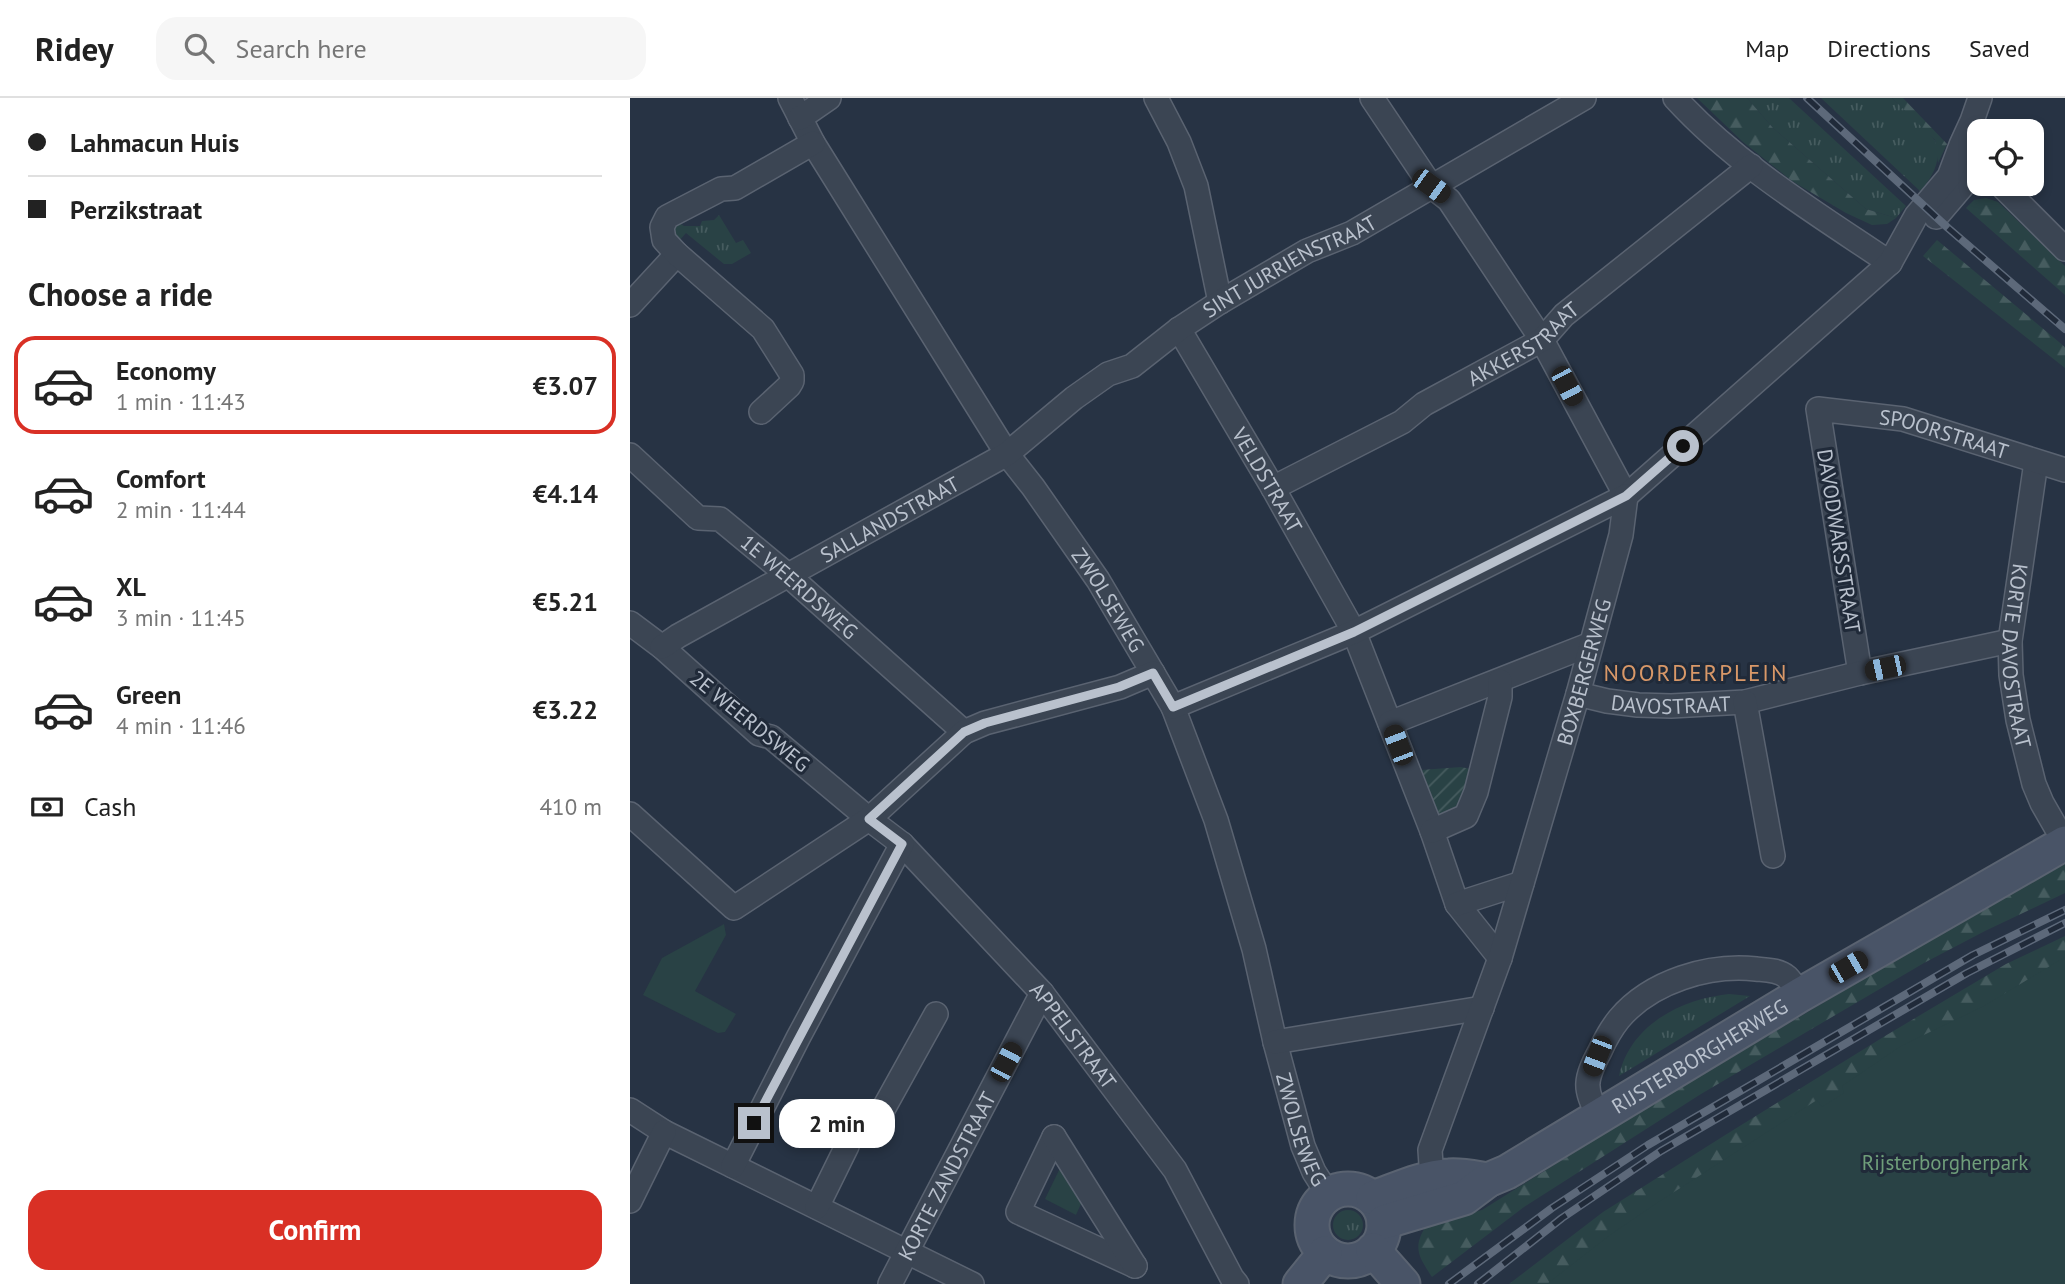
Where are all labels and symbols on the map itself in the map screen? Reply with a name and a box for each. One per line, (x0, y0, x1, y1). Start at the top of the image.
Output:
car (1408, 165, 1455, 207)
street label: SINT JURRIENSTRAAT (1197, 208, 1382, 323)
street label: AKKERSTRAAT (1462, 295, 1584, 392)
car (1548, 363, 1587, 409)
street label: SPOORSTRAAT (1878, 403, 2012, 465)
street label: VELDSTRAAT (1226, 421, 1309, 538)
route start (1667, 430, 1699, 462)
street label: DAVODWARSSTRAAT (1811, 447, 1867, 635)
street label: SALLANDSTRAAT (815, 470, 964, 568)
street label: 1E WEERDSWEG (735, 528, 864, 645)
street label: ZWOLSEWEG (1066, 542, 1151, 657)
street label: KORTE DAVOSTRAAT (1996, 562, 2038, 751)
street label: BOXBERGERWEG (1550, 595, 1617, 748)
car (1863, 653, 1908, 683)
district label: NOORDERPLEIN (1604, 658, 1788, 687)
street label: 2E WEERDSWEG (685, 664, 815, 778)
street label: DAVOSTRAAT (1609, 688, 1732, 720)
car (1381, 722, 1416, 768)
car (1825, 947, 1872, 987)
street label: APPELSTRAAT (1025, 976, 1123, 1094)
street label: RIJSTERBORGHERWEG (1606, 992, 1792, 1119)
car (1580, 1033, 1615, 1079)
car (987, 1039, 1026, 1085)
street label: ZWOLSEWEG (1270, 1070, 1333, 1191)
street label: KORTE ZANDSTRAAT (891, 1087, 1002, 1265)
callout: 2 min (778, 1098, 894, 1148)
route end (738, 1107, 770, 1139)
park label: Rijsterborgherpark (1862, 1149, 2028, 1176)

